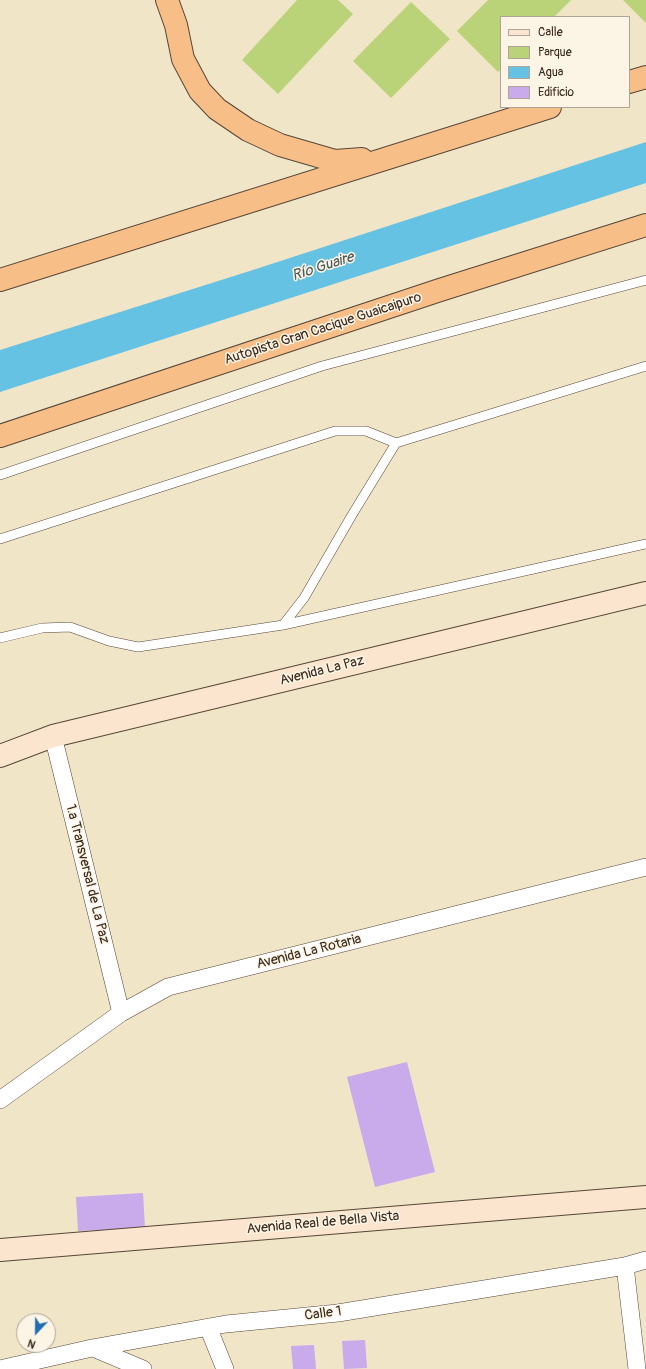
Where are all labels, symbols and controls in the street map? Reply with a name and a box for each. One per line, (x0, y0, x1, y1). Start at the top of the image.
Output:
legend (500, 16, 630, 108)
text: Calle (538, 25, 563, 40)
text: Parque (538, 45, 572, 60)
text: Agua (538, 65, 563, 80)
text: Edificio (538, 85, 574, 100)
water label: Río Guaire (290, 249, 356, 285)
street label: Autopista Gran Cacique Guaicaipuro (222, 289, 424, 369)
street label: Avenida La Paz (278, 652, 366, 690)
street label: 1.ª Transversal de La Paz (62, 803, 112, 945)
street label: Avenida La Rotaria (255, 931, 363, 973)
street label: Avenida Real de Bella Vista (246, 1208, 400, 1238)
street label: Calle 1 (304, 1303, 342, 1325)
north arrow (16, 1313, 56, 1353)
text: N (26, 1336, 38, 1351)

